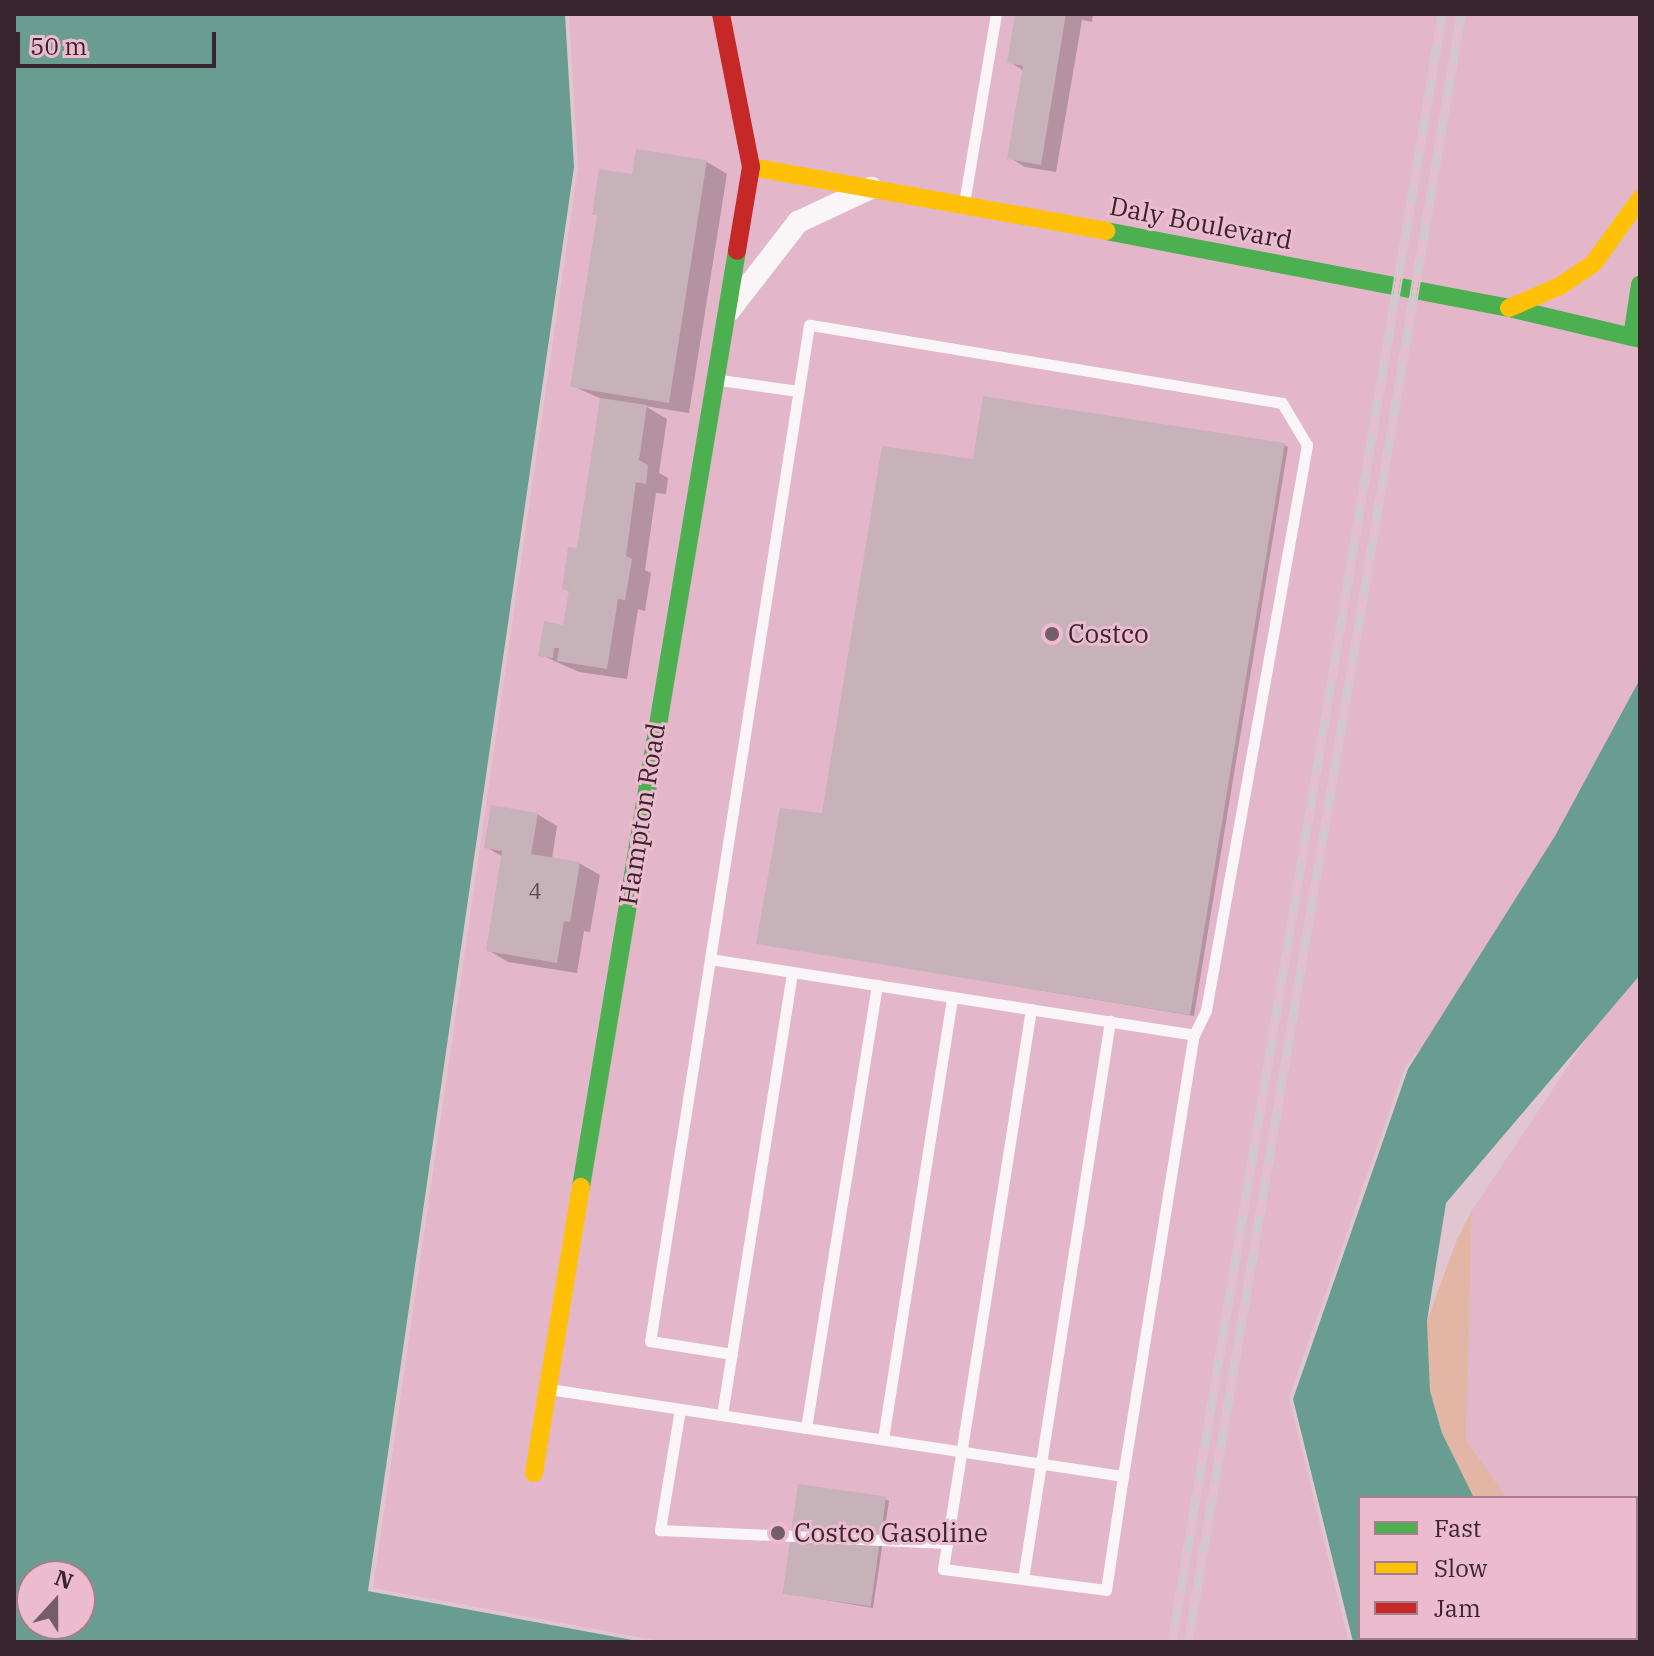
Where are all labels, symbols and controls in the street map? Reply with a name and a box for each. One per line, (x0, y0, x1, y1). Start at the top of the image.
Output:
scale bar (20, 16, 220, 66)
text: 50 m (30, 30, 87, 62)
street label: Daly Boulevard (1107, 190, 1295, 256)
place label: Costco (1068, 618, 1149, 650)
marker: Costco (1043, 625, 1061, 643)
street label: Hampton Road (612, 721, 672, 907)
house number: 4 (528, 878, 542, 904)
legend (1358, 1496, 1638, 1640)
text: Fast (1434, 1512, 1481, 1544)
place label: Costco Gasoline (794, 1517, 988, 1549)
marker: Costco Gasoline (769, 1524, 787, 1542)
text: Slow (1434, 1552, 1487, 1584)
north arrow (16, 1560, 96, 1640)
text: N (51, 1562, 77, 1596)
text: Jam (1434, 1592, 1481, 1624)

